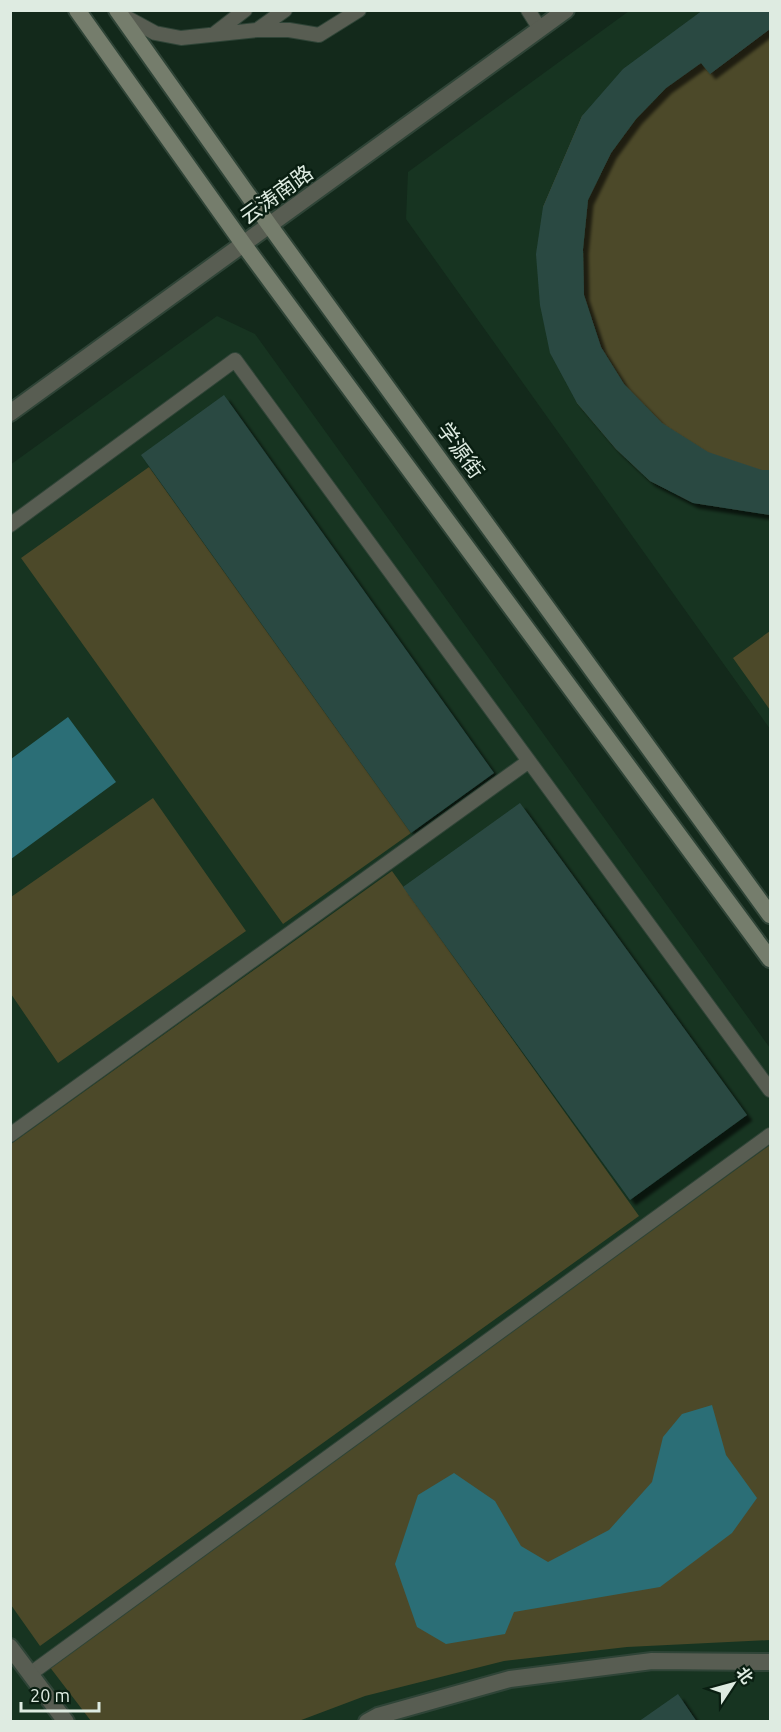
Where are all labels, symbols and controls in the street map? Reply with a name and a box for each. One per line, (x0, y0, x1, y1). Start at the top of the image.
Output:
street label: 云涛南路 (235, 160, 317, 228)
street label: 学源街 (433, 417, 489, 483)
north arrow (703, 1654, 763, 1714)
text: 北 (733, 1663, 757, 1687)
scale bar (21, 1675, 99, 1713)
text: 20 m (30, 1685, 70, 1705)

